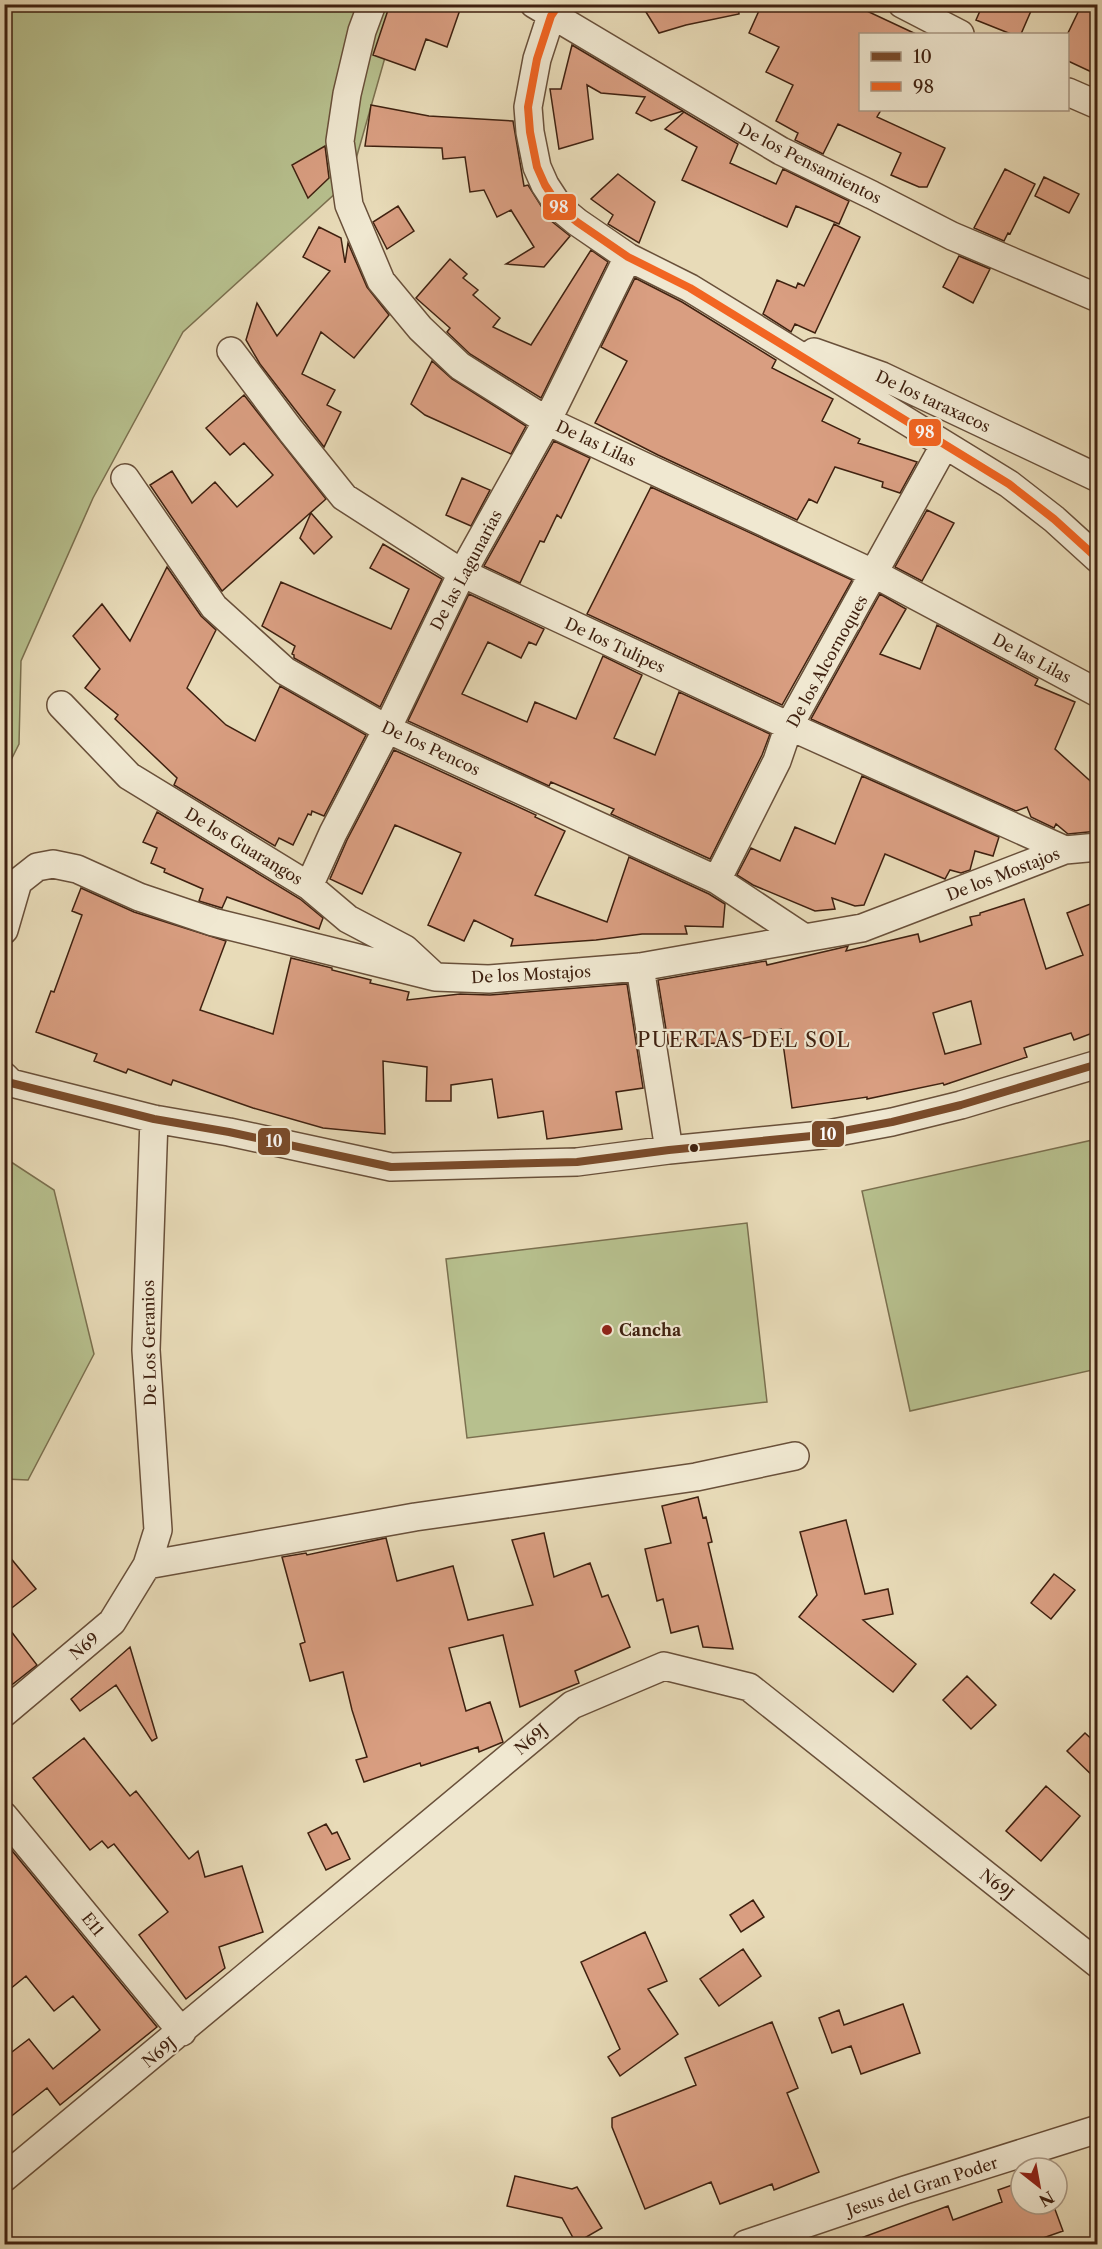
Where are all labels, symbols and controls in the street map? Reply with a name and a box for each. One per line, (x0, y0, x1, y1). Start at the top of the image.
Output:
legend (859, 33, 1069, 111)
text: 10 (913, 46, 932, 68)
text: 98 (913, 76, 934, 98)
street label: De los Pensamientos (735, 118, 885, 208)
line badge: 98 (542, 193, 577, 221)
text: 98 (549, 197, 569, 217)
street label: De los taraxacos (873, 366, 993, 436)
street label: De las Lilas (553, 416, 639, 470)
line badge: 98 (908, 418, 942, 447)
text: 98 (915, 422, 935, 442)
street label: De las Lagunarias (426, 506, 506, 634)
street label: De los Alcornoques (782, 591, 872, 731)
street label: De los Tulipes (562, 613, 668, 677)
street label: De las Lilas (989, 629, 1075, 687)
street label: De los Pencos (379, 716, 483, 780)
street label: De los Guarangos (182, 803, 306, 889)
street label: De los Mostajos (943, 843, 1063, 905)
street label: De los Mostajos (471, 961, 591, 987)
district label: PUERTAS DEL SOL (637, 1028, 851, 1052)
line badge: 10 (811, 1120, 845, 1148)
text: 10 (819, 1124, 837, 1144)
line badge: 10 (257, 1127, 291, 1156)
text: 10 (265, 1131, 283, 1151)
unlabelled marker (688, 1142, 700, 1154)
street label: De Los Geranios (138, 1280, 160, 1406)
place label: Cancha (619, 1320, 682, 1340)
marker: Cancha (600, 1323, 614, 1337)
street label: N69 (65, 1628, 103, 1664)
street label: N69J (510, 1719, 552, 1759)
street label: N69J (976, 1864, 1018, 1904)
street label: E11 (78, 1908, 109, 1940)
street label: N69J (138, 2032, 180, 2072)
street label: Jesus del Gran Poder (841, 2152, 1000, 2221)
north arrow (1009, 2156, 1069, 2216)
text: N (1036, 2187, 1058, 2211)

